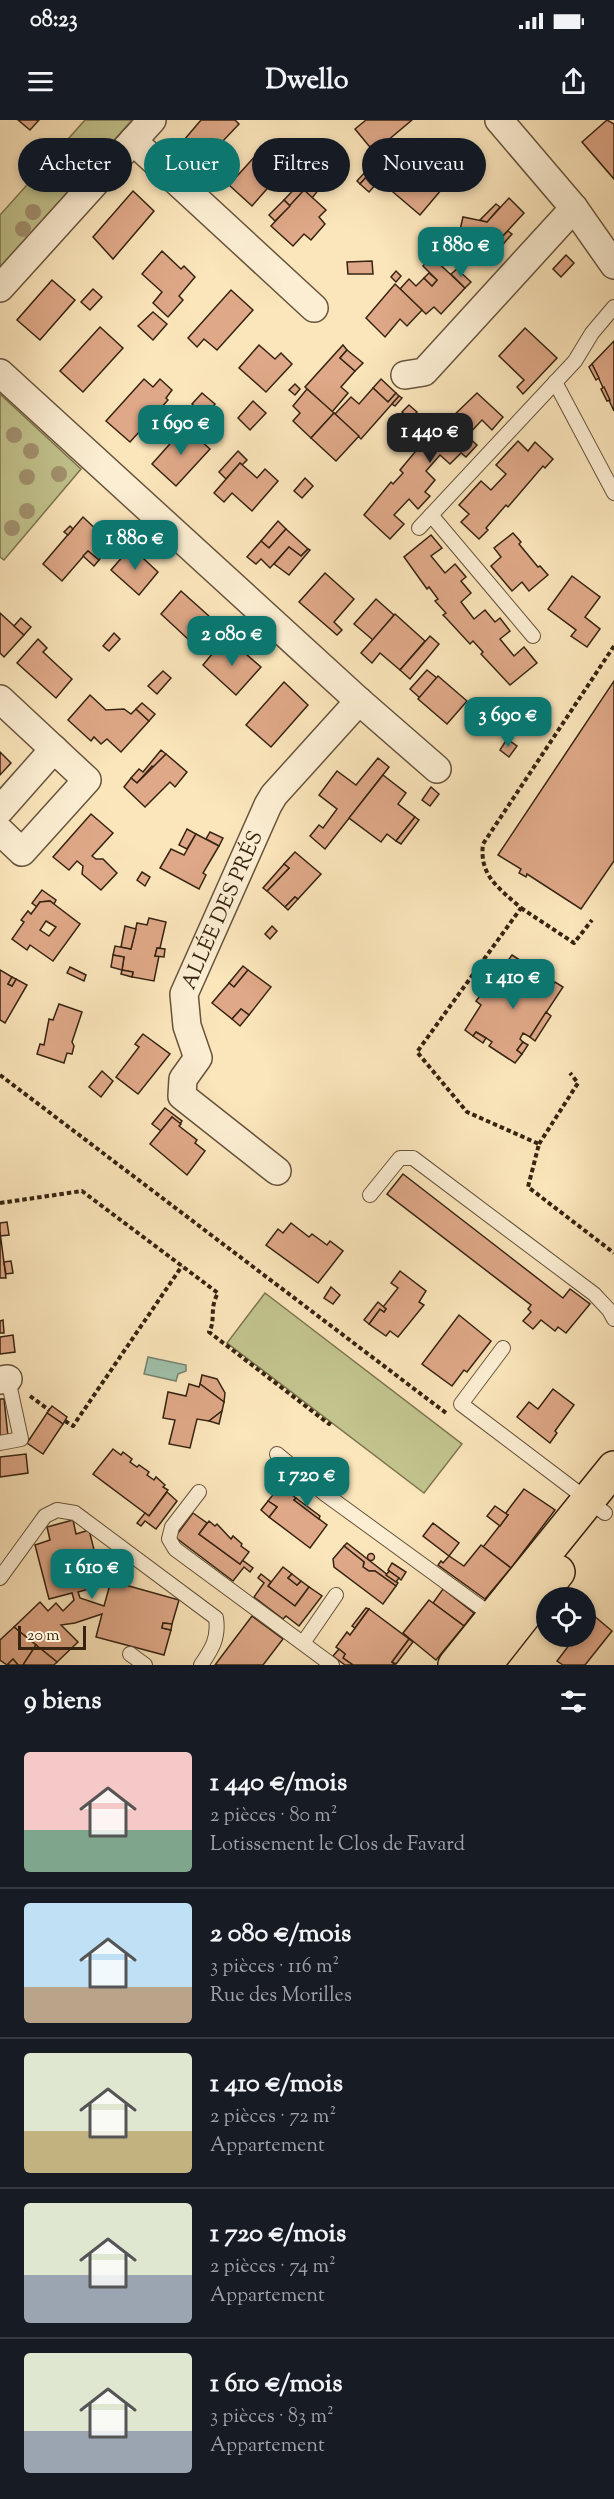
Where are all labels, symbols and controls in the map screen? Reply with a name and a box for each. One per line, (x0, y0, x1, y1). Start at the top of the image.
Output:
text: 08:23 (30, 5, 78, 37)
text: Dwello (266, 62, 348, 101)
icon: menu (24, 65, 57, 98)
icon: share (557, 65, 590, 98)
chip: Acheter (18, 138, 132, 192)
chip: Louer (144, 138, 240, 192)
chip: Filtres (252, 138, 350, 192)
chip: Nouveau (362, 138, 486, 192)
pin: 1 880 € (406, 227, 516, 278)
text: 1 880 € (432, 232, 490, 261)
pin: 1 690 € (126, 405, 236, 456)
text: 1 690 € (152, 410, 210, 439)
pin: 1 440 € (375, 413, 485, 464)
text: 1 440 € (401, 418, 459, 447)
pin: 1 880 € (80, 520, 190, 571)
text: 1 880 € (106, 525, 164, 554)
pin: 2 080 € (177, 616, 287, 667)
text: 2 080 € (201, 621, 263, 650)
pin: 3 690 € (453, 697, 563, 748)
text: 3 690 € (478, 702, 538, 731)
street label: ALLÉE DES PRÉS (175, 826, 272, 995)
pin: 1 410 € (458, 959, 568, 1010)
text: 1 410 € (486, 964, 540, 993)
pin: 1 720 € (252, 1457, 362, 1508)
text: 1 720 € (278, 1462, 336, 1491)
pin: 1 610 € (37, 1549, 147, 1600)
text: 1 610 € (65, 1554, 119, 1583)
map controls (536, 1587, 596, 1647)
button: locate (536, 1587, 596, 1647)
scale bar (18, 1623, 86, 1650)
text: 20 m (27, 1625, 60, 1648)
text: 9 biens (24, 1683, 101, 1720)
icon: filters (557, 1685, 590, 1718)
text: 1 440 €/mois (210, 1765, 347, 1802)
icon: home (72, 1776, 144, 1848)
text: 2 pièces · 80 m² (210, 1802, 338, 1831)
text: Lotissement le Clos de Favard (210, 1831, 465, 1860)
text: 2 080 €/mois (210, 1916, 351, 1953)
icon: home (72, 1927, 144, 1999)
text: 3 pièces · 116 m² (210, 1953, 339, 1982)
text: Rue des Morilles (210, 1982, 352, 2011)
text: 1 410 €/mois (210, 2066, 343, 2103)
icon: home (72, 2077, 144, 2149)
text: 2 pièces · 72 m² (210, 2103, 336, 2132)
text: Appartement (210, 2132, 325, 2161)
text: 1 720 €/mois (210, 2216, 346, 2253)
icon: home (72, 2227, 144, 2299)
text: 2 pièces · 74 m² (210, 2253, 336, 2282)
text: Appartement (210, 2282, 325, 2311)
text: 1 610 €/mois (210, 2366, 342, 2403)
icon: home (72, 2377, 144, 2449)
text: 3 pièces · 83 m² (210, 2403, 334, 2432)
text: Appartement (210, 2432, 325, 2461)

